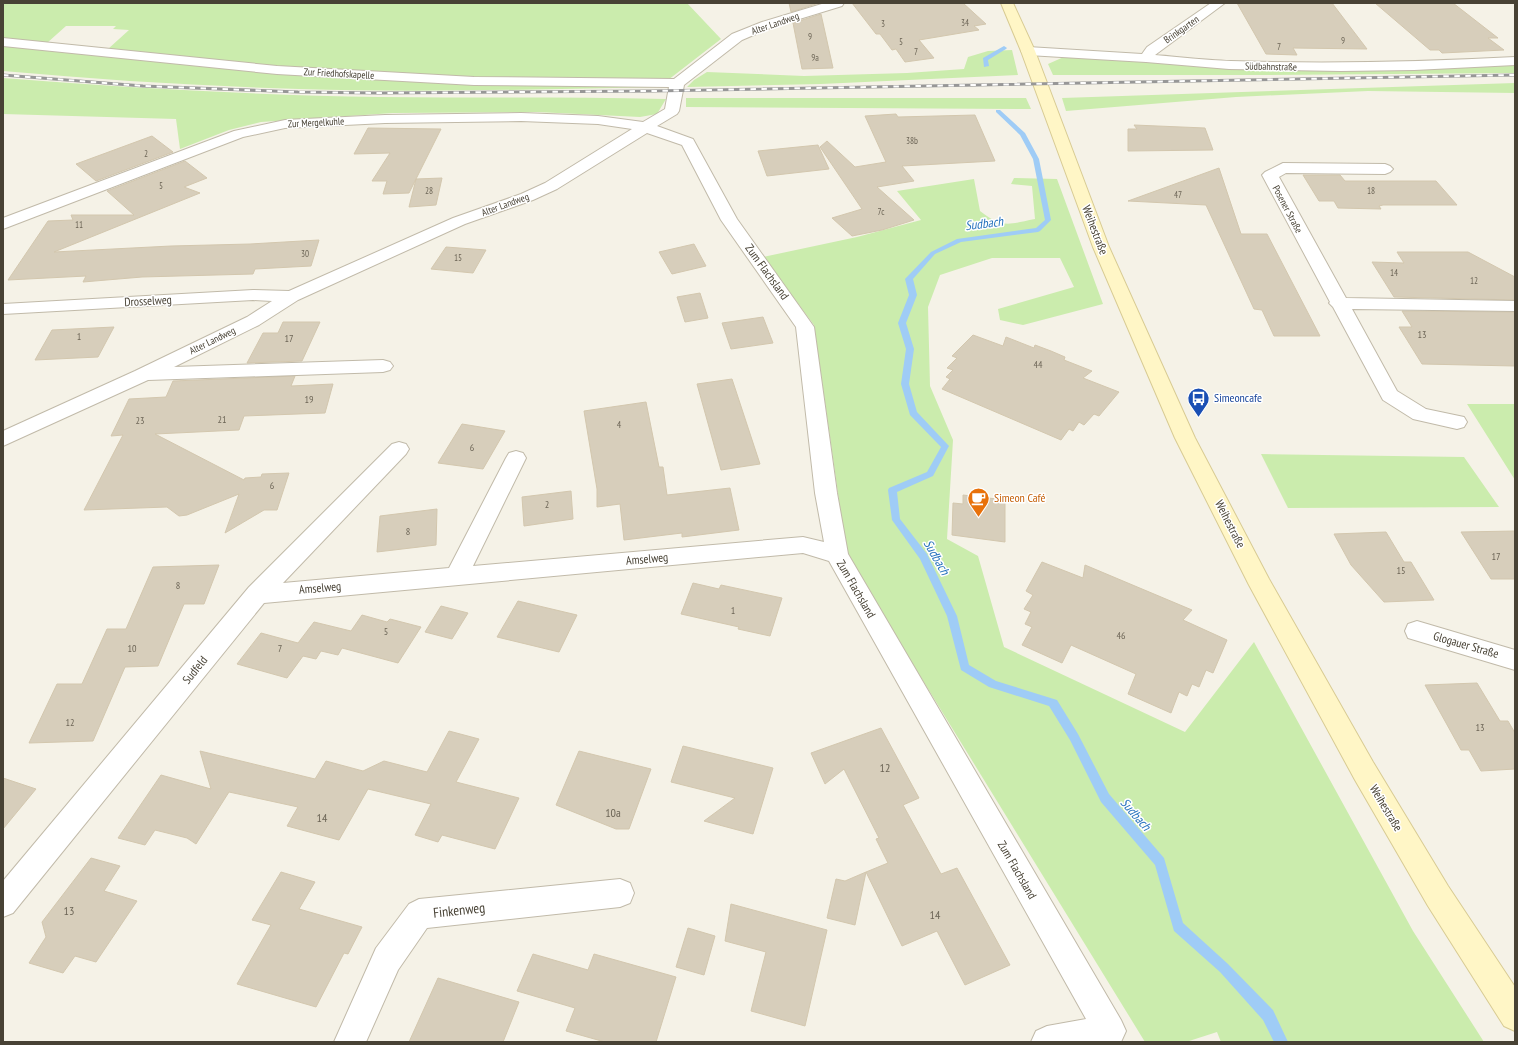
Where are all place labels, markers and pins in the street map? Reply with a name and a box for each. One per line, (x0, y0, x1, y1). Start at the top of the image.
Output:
bus stop icon: Simeoncafe (1185, 385, 1211, 418)
place label: Simeoncafe (1214, 390, 1262, 405)
cafe icon: Simeon Café (966, 485, 992, 518)
place label: Simeon Café (994, 490, 1046, 505)

